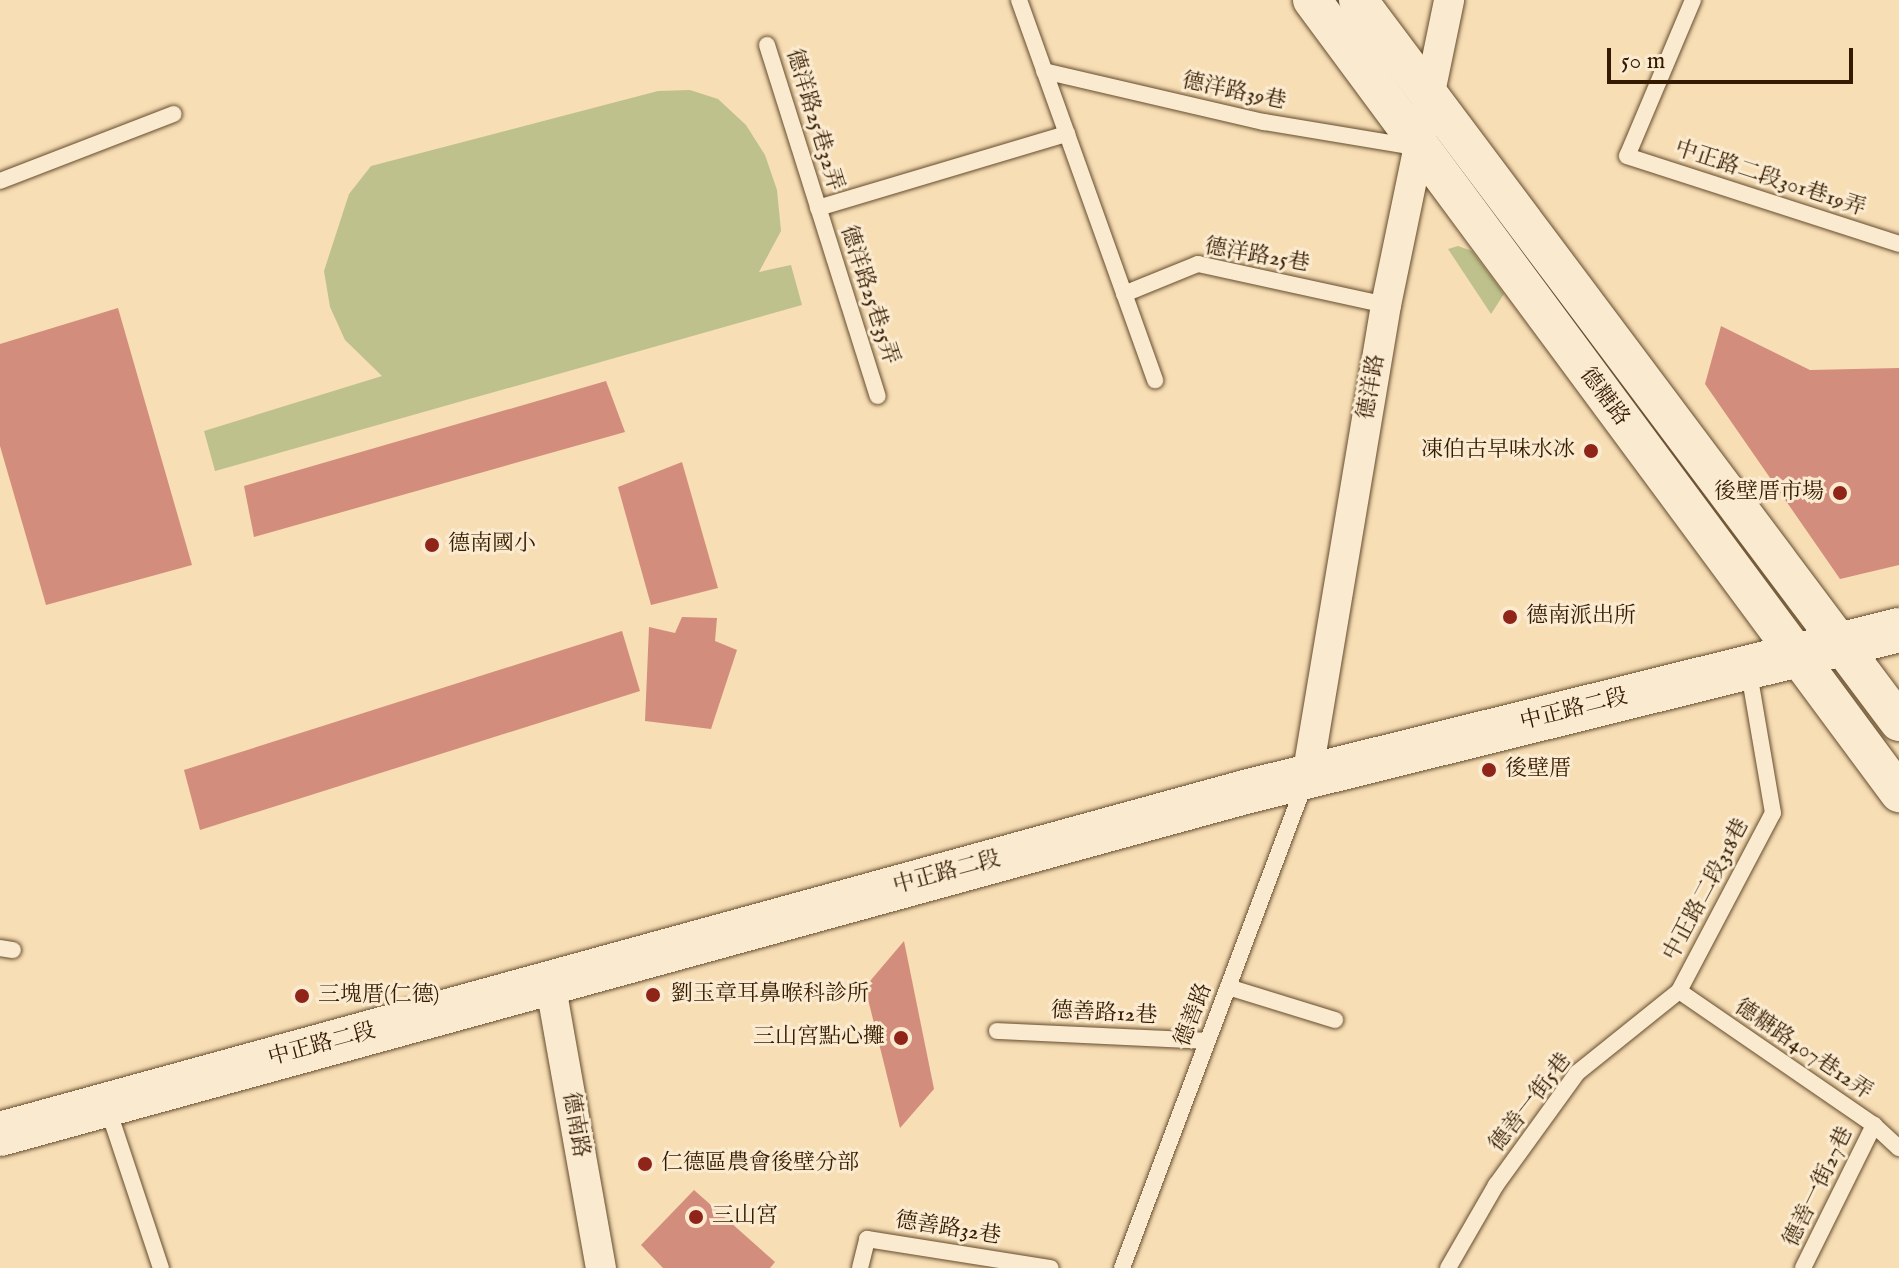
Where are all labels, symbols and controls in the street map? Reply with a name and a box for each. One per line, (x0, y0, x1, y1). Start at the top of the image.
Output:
scale bar (1611, 32, 1857, 82)
street label: 德洋路25巷32弄 (780, 46, 848, 194)
text: 50 m (1621, 46, 1665, 77)
street label: 德洋路39巷 (1180, 68, 1288, 116)
street label: 中正路二段301巷19弄 (1671, 136, 1869, 222)
street label: 德洋路25巷35弄 (834, 222, 904, 368)
street label: 德洋路25巷 (1202, 234, 1312, 278)
street label: 德洋路 (1353, 352, 1391, 422)
street label: 德糖路 (1574, 363, 1634, 431)
place label: 凍伯古早味水冰 (1421, 438, 1575, 464)
marker: 凍伯古早味水冰 (1582, 442, 1600, 460)
place label: 後壁厝市場 (1714, 480, 1824, 506)
marker: 後壁厝市場 (1831, 484, 1849, 502)
place label: 德南國小 (448, 532, 536, 558)
marker: 德南國小 (423, 536, 441, 554)
place label: 德南派出所 (1526, 604, 1636, 630)
marker: 德南派出所 (1501, 608, 1519, 626)
street label: 中正路二段 (1517, 684, 1631, 736)
place label: 後壁厝 (1505, 757, 1571, 783)
marker: 後壁厝 (1480, 761, 1498, 779)
street label: 中正路二段318巷 (1658, 814, 1756, 966)
street label: 中正路二段 (890, 846, 1004, 900)
street label: 德善路 (1170, 979, 1218, 1051)
place label: 劉玉章耳鼻喉科診所 (671, 982, 869, 1008)
place label: 三塊厝(仁德) (318, 983, 439, 1009)
marker: 劉玉章耳鼻喉科診所 (642, 984, 664, 1006)
marker: 三塊厝(仁德) (293, 987, 311, 1005)
street label: 德糖路407巷12弄 (1729, 994, 1877, 1106)
street label: 德善路12巷 (1050, 998, 1158, 1030)
street label: 中正路二段 (265, 1018, 379, 1072)
place label: 三山宮點心攤 (753, 1025, 885, 1051)
marker: 三山宮點心攤 (892, 1029, 910, 1047)
street label: 德善一街5巷 (1484, 1048, 1578, 1158)
street label: 德南路 (556, 1090, 594, 1160)
street label: 德善一街27巷 (1779, 1123, 1859, 1251)
place label: 仁德區農會後壁分部 (661, 1151, 859, 1177)
marker: 仁德區農會後壁分部 (636, 1155, 654, 1173)
place label: 三山宮 (712, 1204, 778, 1230)
marker: 三山宮 (687, 1208, 705, 1226)
street label: 德善路32巷 (893, 1208, 1003, 1250)

